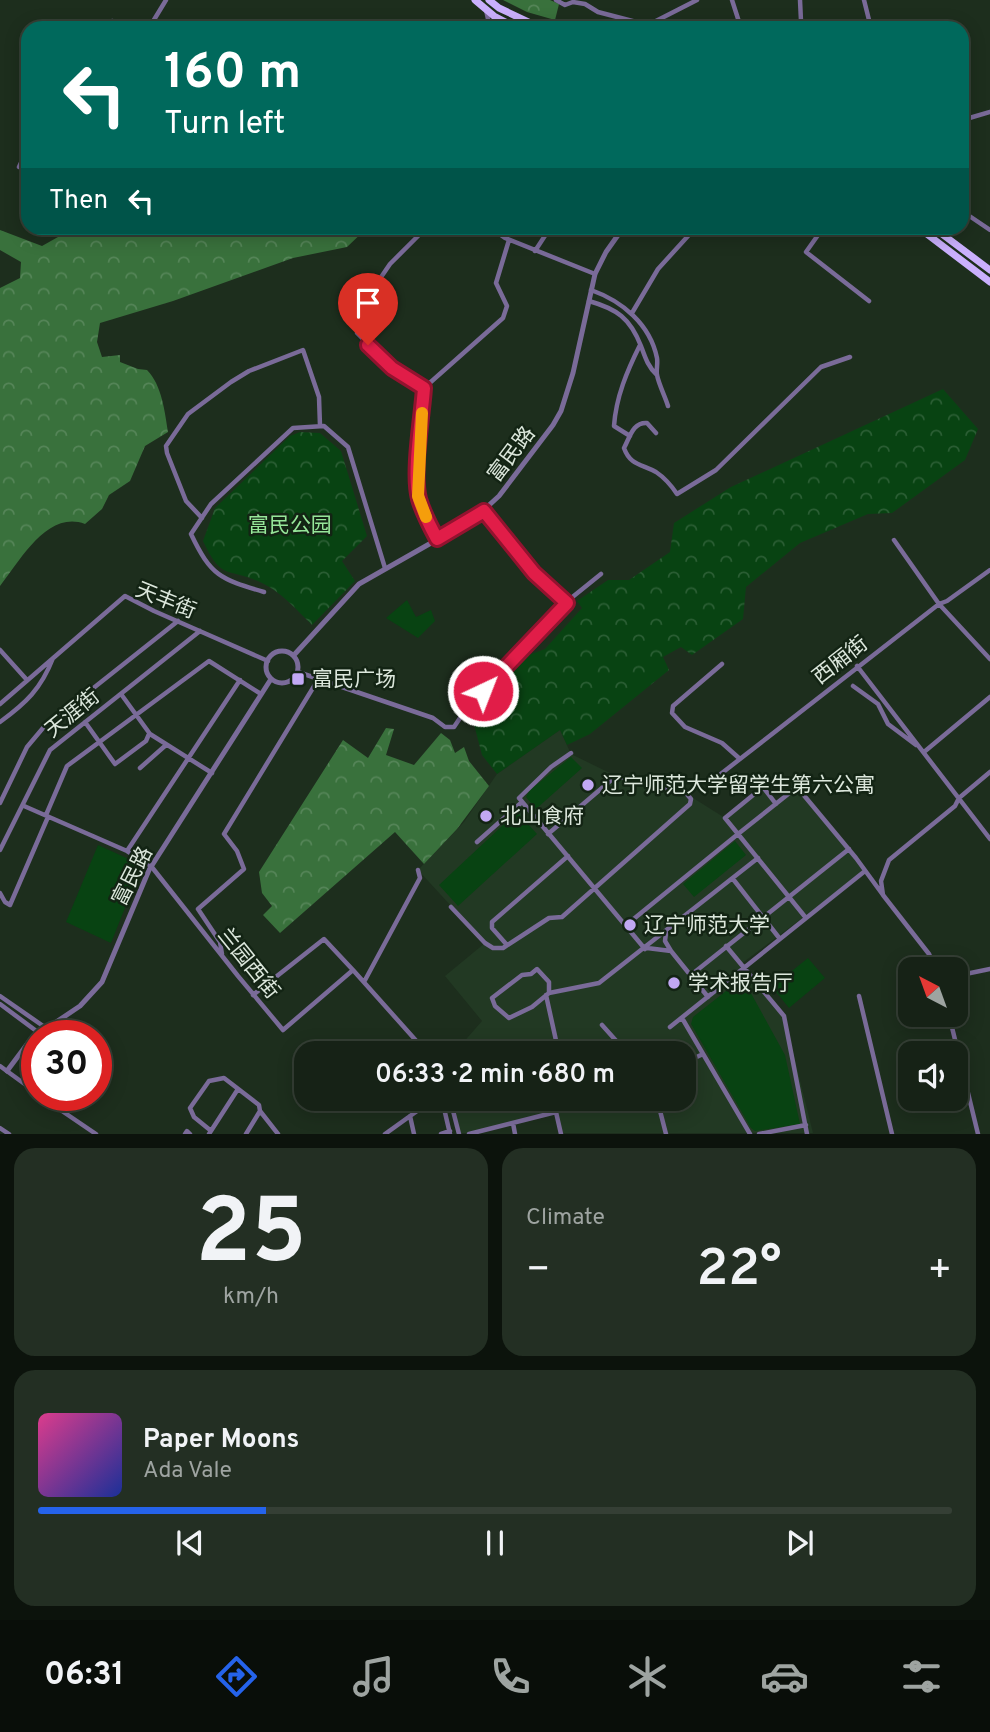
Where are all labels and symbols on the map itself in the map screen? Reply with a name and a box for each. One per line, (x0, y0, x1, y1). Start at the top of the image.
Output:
pin (338, 273, 398, 345)
street label: 富民路 (482, 422, 542, 488)
park label: 富民公园 (248, 513, 332, 540)
street label: 天丰街 (131, 577, 200, 626)
street label: 西厢街 (808, 631, 874, 691)
position arrow (446, 654, 520, 728)
place label: 富民广场 (312, 667, 396, 694)
marker: 富民广场 (290, 671, 306, 687)
street label: 天涯街 (40, 684, 106, 744)
place label: 辽宁师范大学留学生第六公寓 (602, 773, 875, 800)
marker: 辽宁师范大学留学生第六公寓 (580, 777, 596, 793)
place label: 北山食府 (500, 804, 584, 831)
marker: 北山食府 (478, 808, 494, 824)
street label: 富民路 (107, 842, 160, 911)
place label: 辽宁师范大学 (644, 913, 770, 940)
marker: 辽宁师范大学 (622, 917, 638, 933)
street label: 兰园西街 (211, 923, 285, 1005)
north arrow (898, 957, 968, 1027)
place label: 学术报告厅 (688, 971, 793, 998)
marker: 学术报告厅 (666, 975, 682, 991)
speed limit sign: 30 (21, 1020, 112, 1111)

